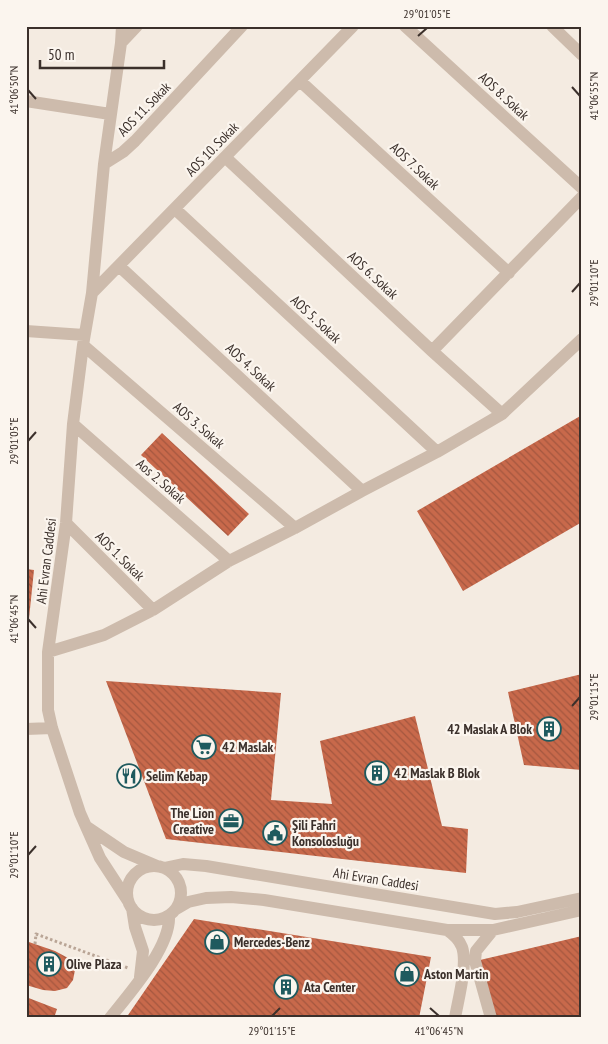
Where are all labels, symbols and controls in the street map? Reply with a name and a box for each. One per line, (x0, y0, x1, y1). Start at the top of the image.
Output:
text: 29°01'05"E (403, 6, 451, 21)
scale bar (40, 38, 164, 70)
text: 50 m (48, 45, 74, 64)
text: 41°06'50"N (6, 66, 21, 114)
street label: AOS 8. Sokak (475, 68, 533, 124)
text: 41°06'55"N (586, 72, 601, 120)
street label: AOS 11. Sokak (114, 78, 175, 140)
street label: AOS 10. Sokak (182, 118, 243, 180)
street label: AOS 7. Sokak (387, 139, 444, 194)
street label: AOS 6. Sokak (344, 247, 402, 303)
text: 29°01'10"E (586, 259, 601, 307)
street label: AOS 5. Sokak (287, 291, 345, 347)
street label: AOS 4. Sokak (222, 339, 280, 395)
street label: AOS 3. Sokak (170, 398, 229, 453)
text: 29°01'05"E (6, 417, 21, 465)
street label: Aos 2. Sokak (133, 455, 190, 508)
street label: Ahi Evran Caddesi (32, 517, 60, 605)
street label: AOS 1. Sokak (92, 528, 149, 585)
text: 41°06'45"N (6, 595, 21, 643)
text: 29°01'15"E (586, 673, 601, 721)
building icon: 42 Maslak A Blok (536, 716, 562, 742)
place label: 42 Maslak A Blok (447, 720, 532, 738)
supermarket icon: 42 Maslak (191, 734, 217, 760)
place label: 42 Maslak (222, 738, 273, 756)
building icon: 42 Maslak B Blok (364, 760, 390, 786)
restaurant icon: Selim Kebap (116, 763, 142, 789)
place label: 42 Maslak B Blok (394, 764, 480, 782)
place label: Selim Kebap (146, 767, 208, 785)
place label: The Lion Creative (171, 804, 214, 838)
office icon: The Lion Creative (218, 808, 244, 834)
place label: Şili Fahri Konsolosluğu (292, 816, 359, 850)
public building icon: Şili Fahri Konsolosluğu (262, 820, 288, 846)
text: 29°01'10"E (6, 831, 21, 879)
street label: Ahi Evran Caddesi (332, 863, 420, 895)
shop icon: Mercedes-Benz (204, 929, 230, 955)
place label: Mercedes-Benz (234, 933, 310, 951)
building icon: Olive Plaza (36, 951, 62, 977)
place label: Olive Plaza (66, 955, 122, 973)
shop icon: Aston Martin (394, 961, 420, 987)
place label: Aston Martin (423, 965, 488, 983)
building icon: Ata Center (273, 974, 299, 1000)
place label: Ata Center (303, 978, 357, 996)
text: 29°01'15"E (248, 1023, 296, 1038)
text: 41°06'45"N (415, 1023, 463, 1038)

